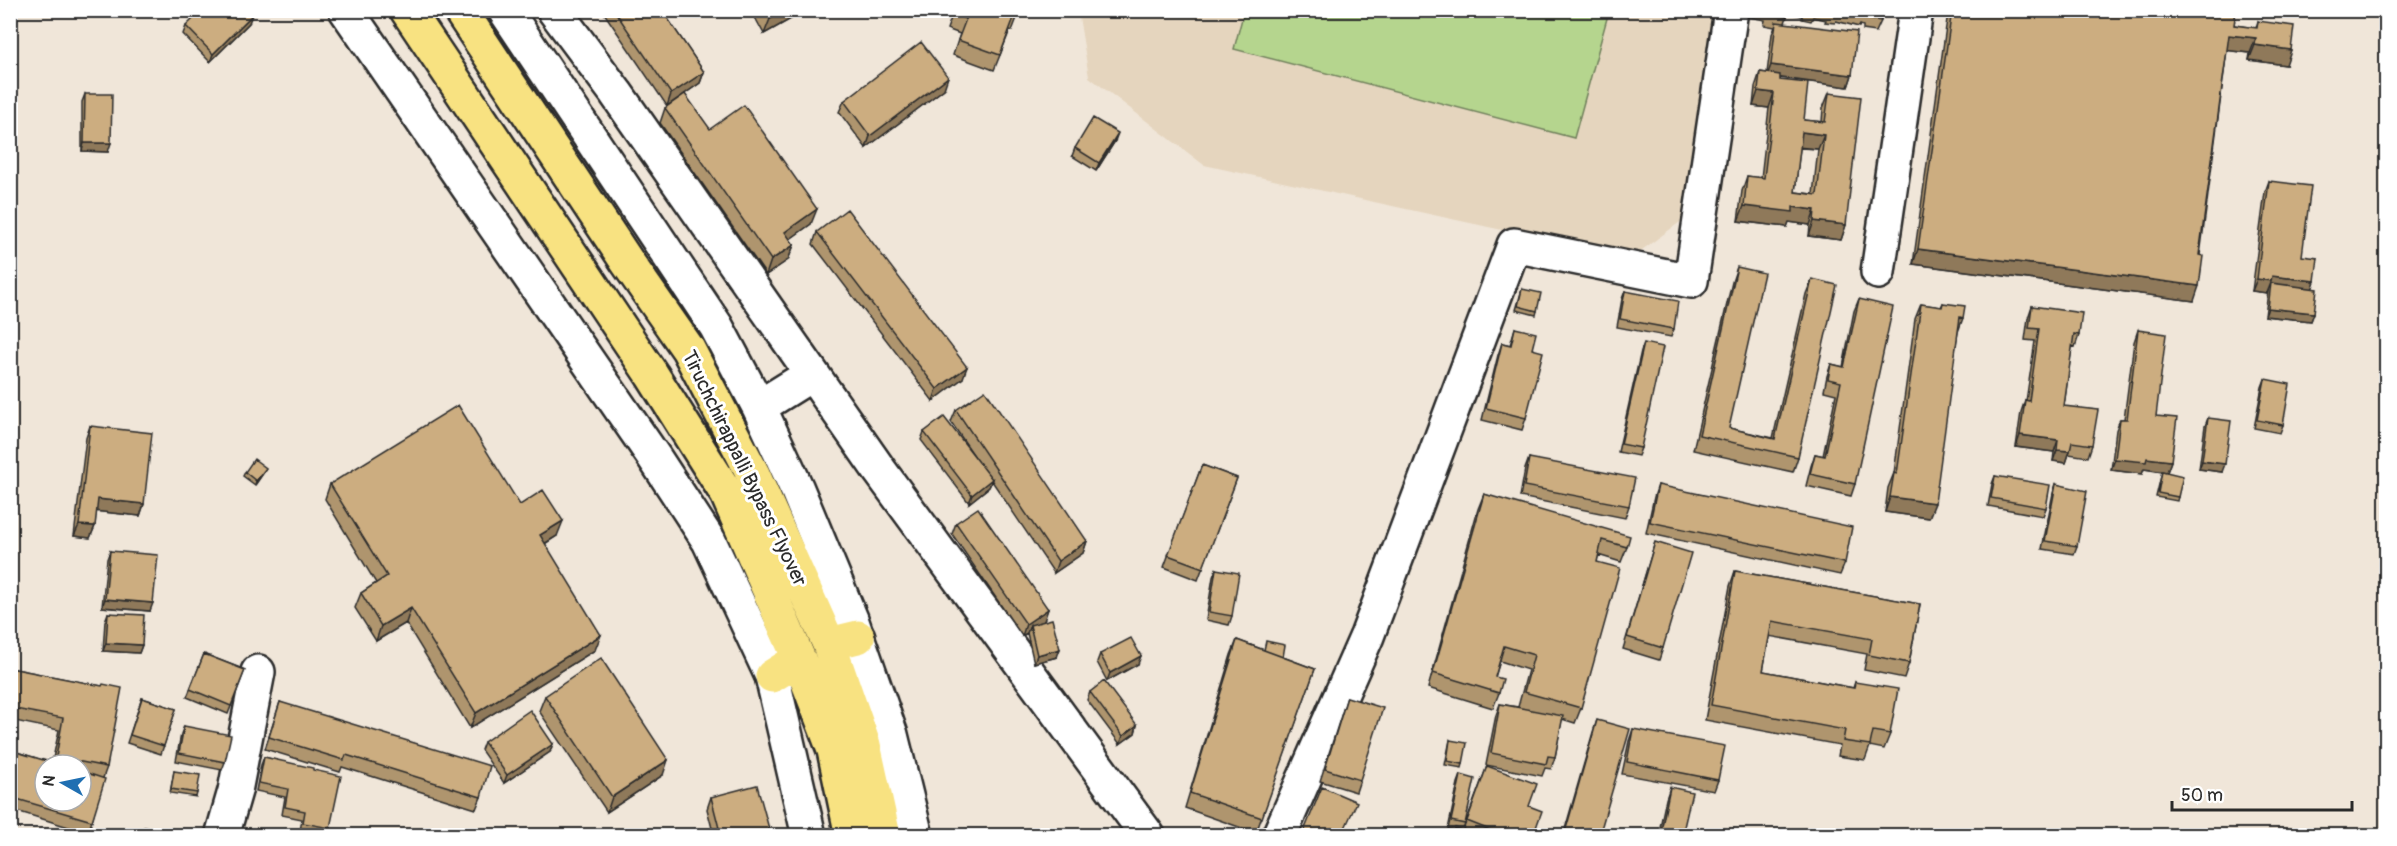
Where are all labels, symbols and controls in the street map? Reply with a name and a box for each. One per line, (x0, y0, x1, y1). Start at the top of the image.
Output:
street label: Tiruchchirappalli Bypass Flyover (676, 346, 813, 590)
north arrow (33, 753, 93, 813)
text: N (38, 774, 60, 788)
scale bar (2172, 774, 2352, 812)
text: 50 m (2181, 784, 2223, 807)

